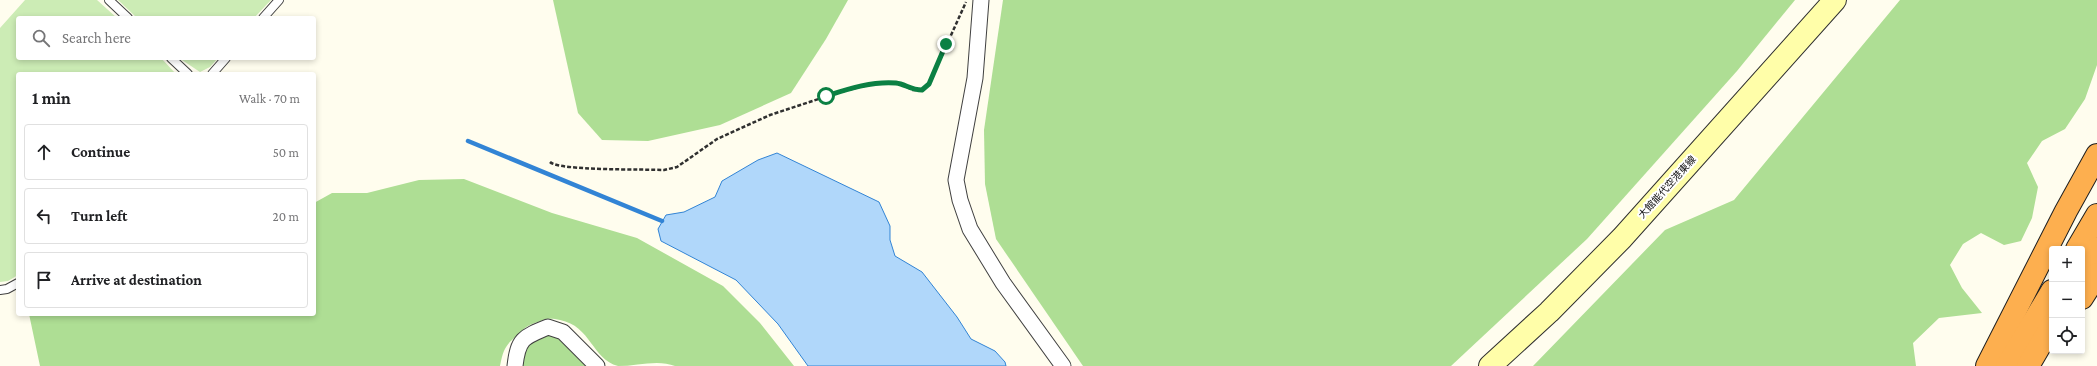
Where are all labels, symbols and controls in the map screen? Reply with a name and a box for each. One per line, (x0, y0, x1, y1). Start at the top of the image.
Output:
search box (16, 16, 316, 60)
icon: search (30, 27, 52, 49)
text: Search here (62, 30, 131, 46)
route end (937, 35, 955, 53)
route start (817, 87, 835, 105)
text: 1 min (32, 89, 71, 108)
text: Walk · 70 m (239, 91, 300, 106)
icon: ahead (33, 141, 55, 163)
text: Continue (71, 144, 130, 160)
text: 50 m (273, 145, 299, 160)
street label: 大館能代空港東線 (1636, 154, 1698, 220)
icon: left (33, 205, 55, 227)
text: Turn left (71, 208, 127, 224)
text: 20 m (273, 209, 299, 224)
map controls (2049, 246, 2085, 354)
button: + (2049, 246, 2085, 282)
icon: arrive (33, 269, 55, 291)
text: Arrive at destination (71, 272, 202, 288)
button: − (2049, 282, 2085, 318)
button: locate (2049, 318, 2085, 354)

